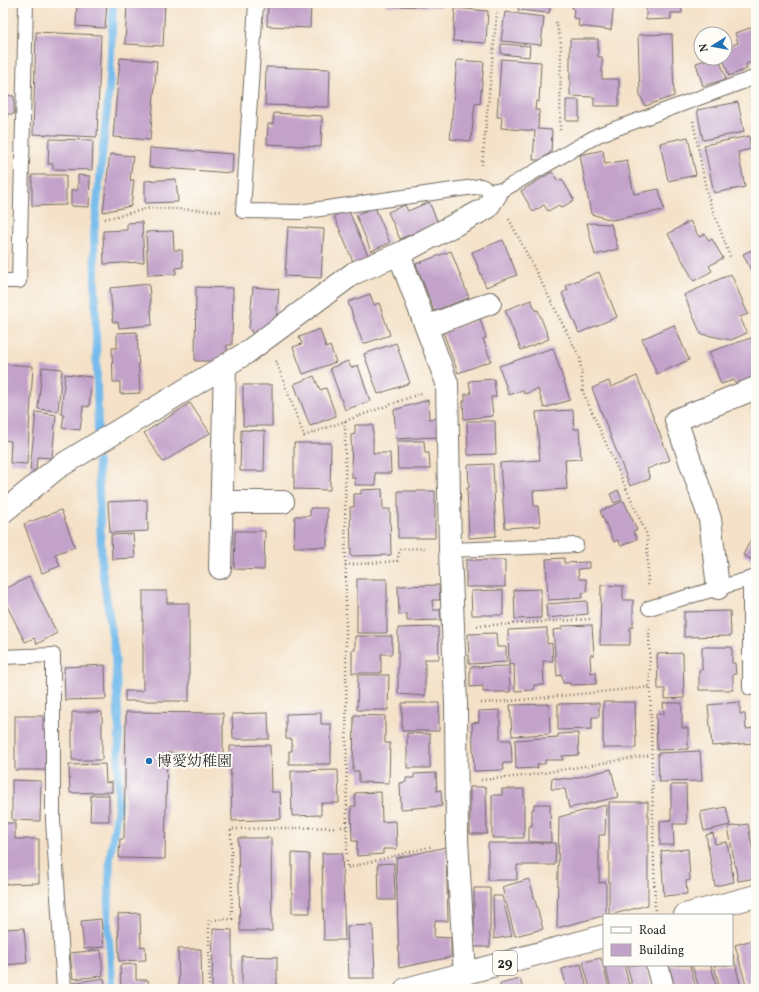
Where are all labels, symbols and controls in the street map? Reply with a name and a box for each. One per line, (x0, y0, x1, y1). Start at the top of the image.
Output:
north arrow (693, 26, 733, 66)
text: N (697, 42, 713, 53)
place label: 博愛幼稚園 (157, 752, 232, 773)
marker: 博愛幼稚園 (144, 756, 154, 766)
legend (603, 914, 733, 966)
text: Road (639, 923, 666, 939)
text: Building (639, 943, 684, 959)
road number: 29 (493, 951, 517, 975)

